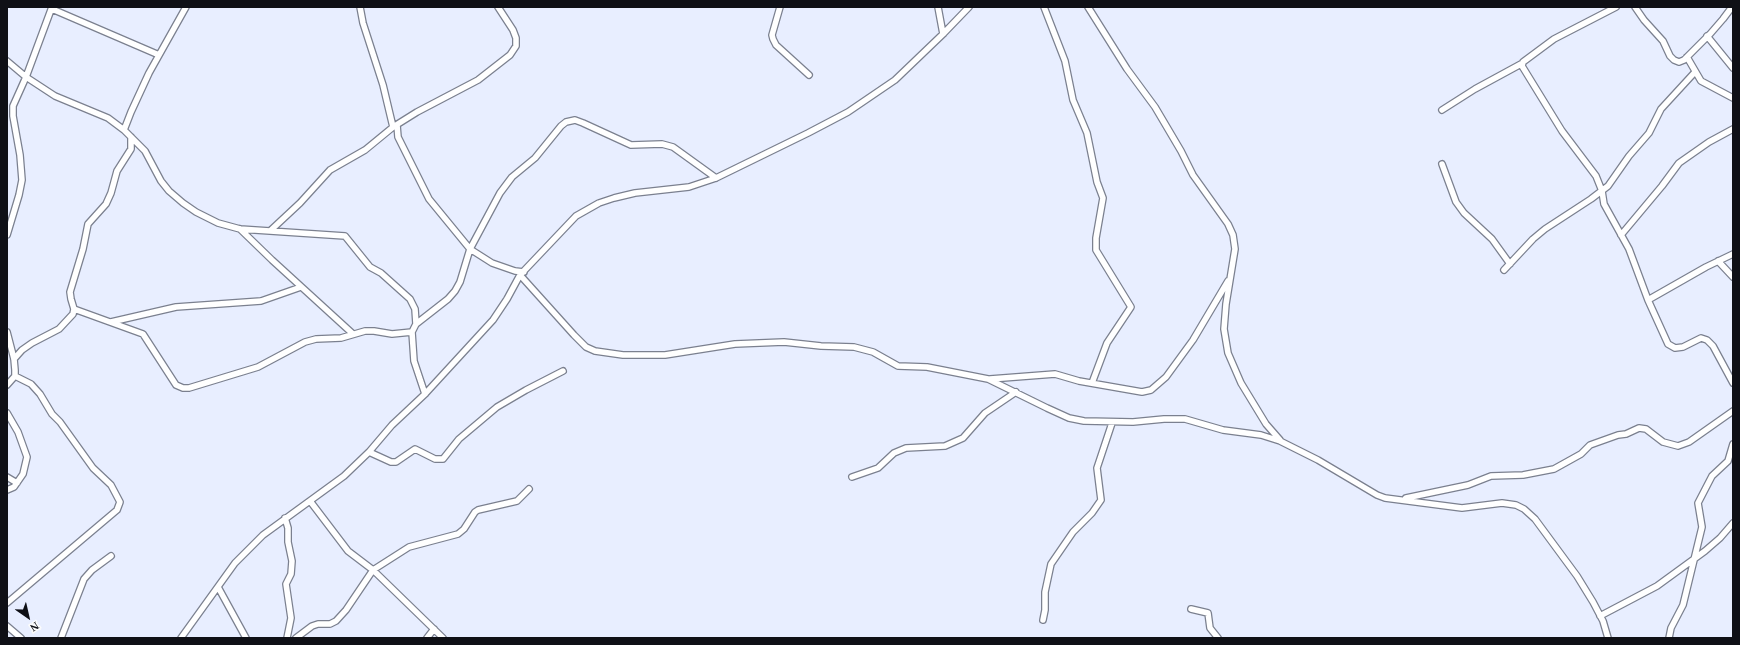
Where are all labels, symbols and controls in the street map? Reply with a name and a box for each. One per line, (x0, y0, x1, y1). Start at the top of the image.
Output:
north arrow (8, 597, 48, 637)
text: N (28, 620, 41, 634)

